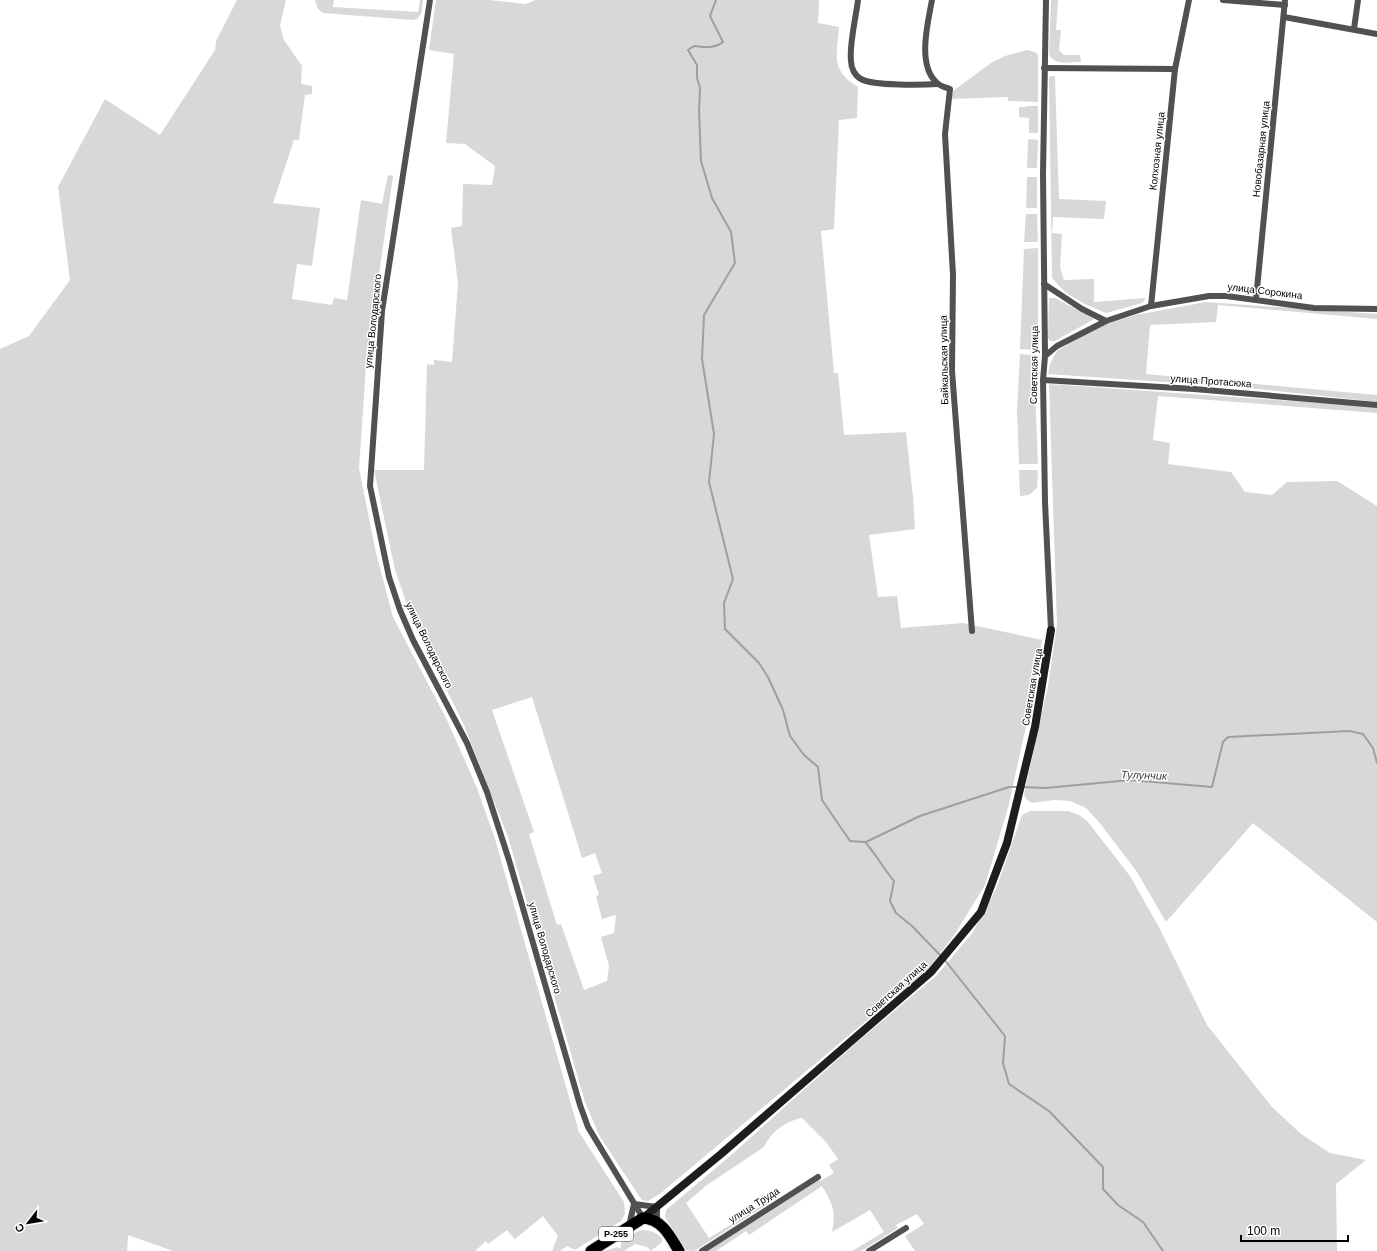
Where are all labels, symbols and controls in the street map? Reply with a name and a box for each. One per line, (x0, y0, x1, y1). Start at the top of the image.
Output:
street label: Новобазарная улица (1250, 100, 1272, 198)
street label: Колхозная улица (1147, 111, 1167, 191)
street label: улица Володарского (363, 273, 383, 369)
street label: улица Сорокина (1227, 281, 1303, 301)
street label: Байкальская улица (938, 315, 950, 405)
street label: Советская улица (1028, 325, 1040, 404)
street label: улица Протасюка (1170, 373, 1252, 389)
street label: улица Володарского (403, 600, 455, 690)
street label: Советская улица (1020, 647, 1044, 727)
water label: Тулунчик (1121, 768, 1168, 782)
street label: улица Володарского (527, 901, 563, 995)
street label: Советская улица (863, 958, 929, 1019)
street label: улица Труда (727, 1185, 782, 1225)
north arrow (8, 1203, 48, 1243)
scale bar (1241, 1217, 1348, 1243)
text: С (12, 1222, 27, 1235)
text: 100 m (1247, 1224, 1280, 1238)
road number: Р-255 (599, 1227, 633, 1241)

